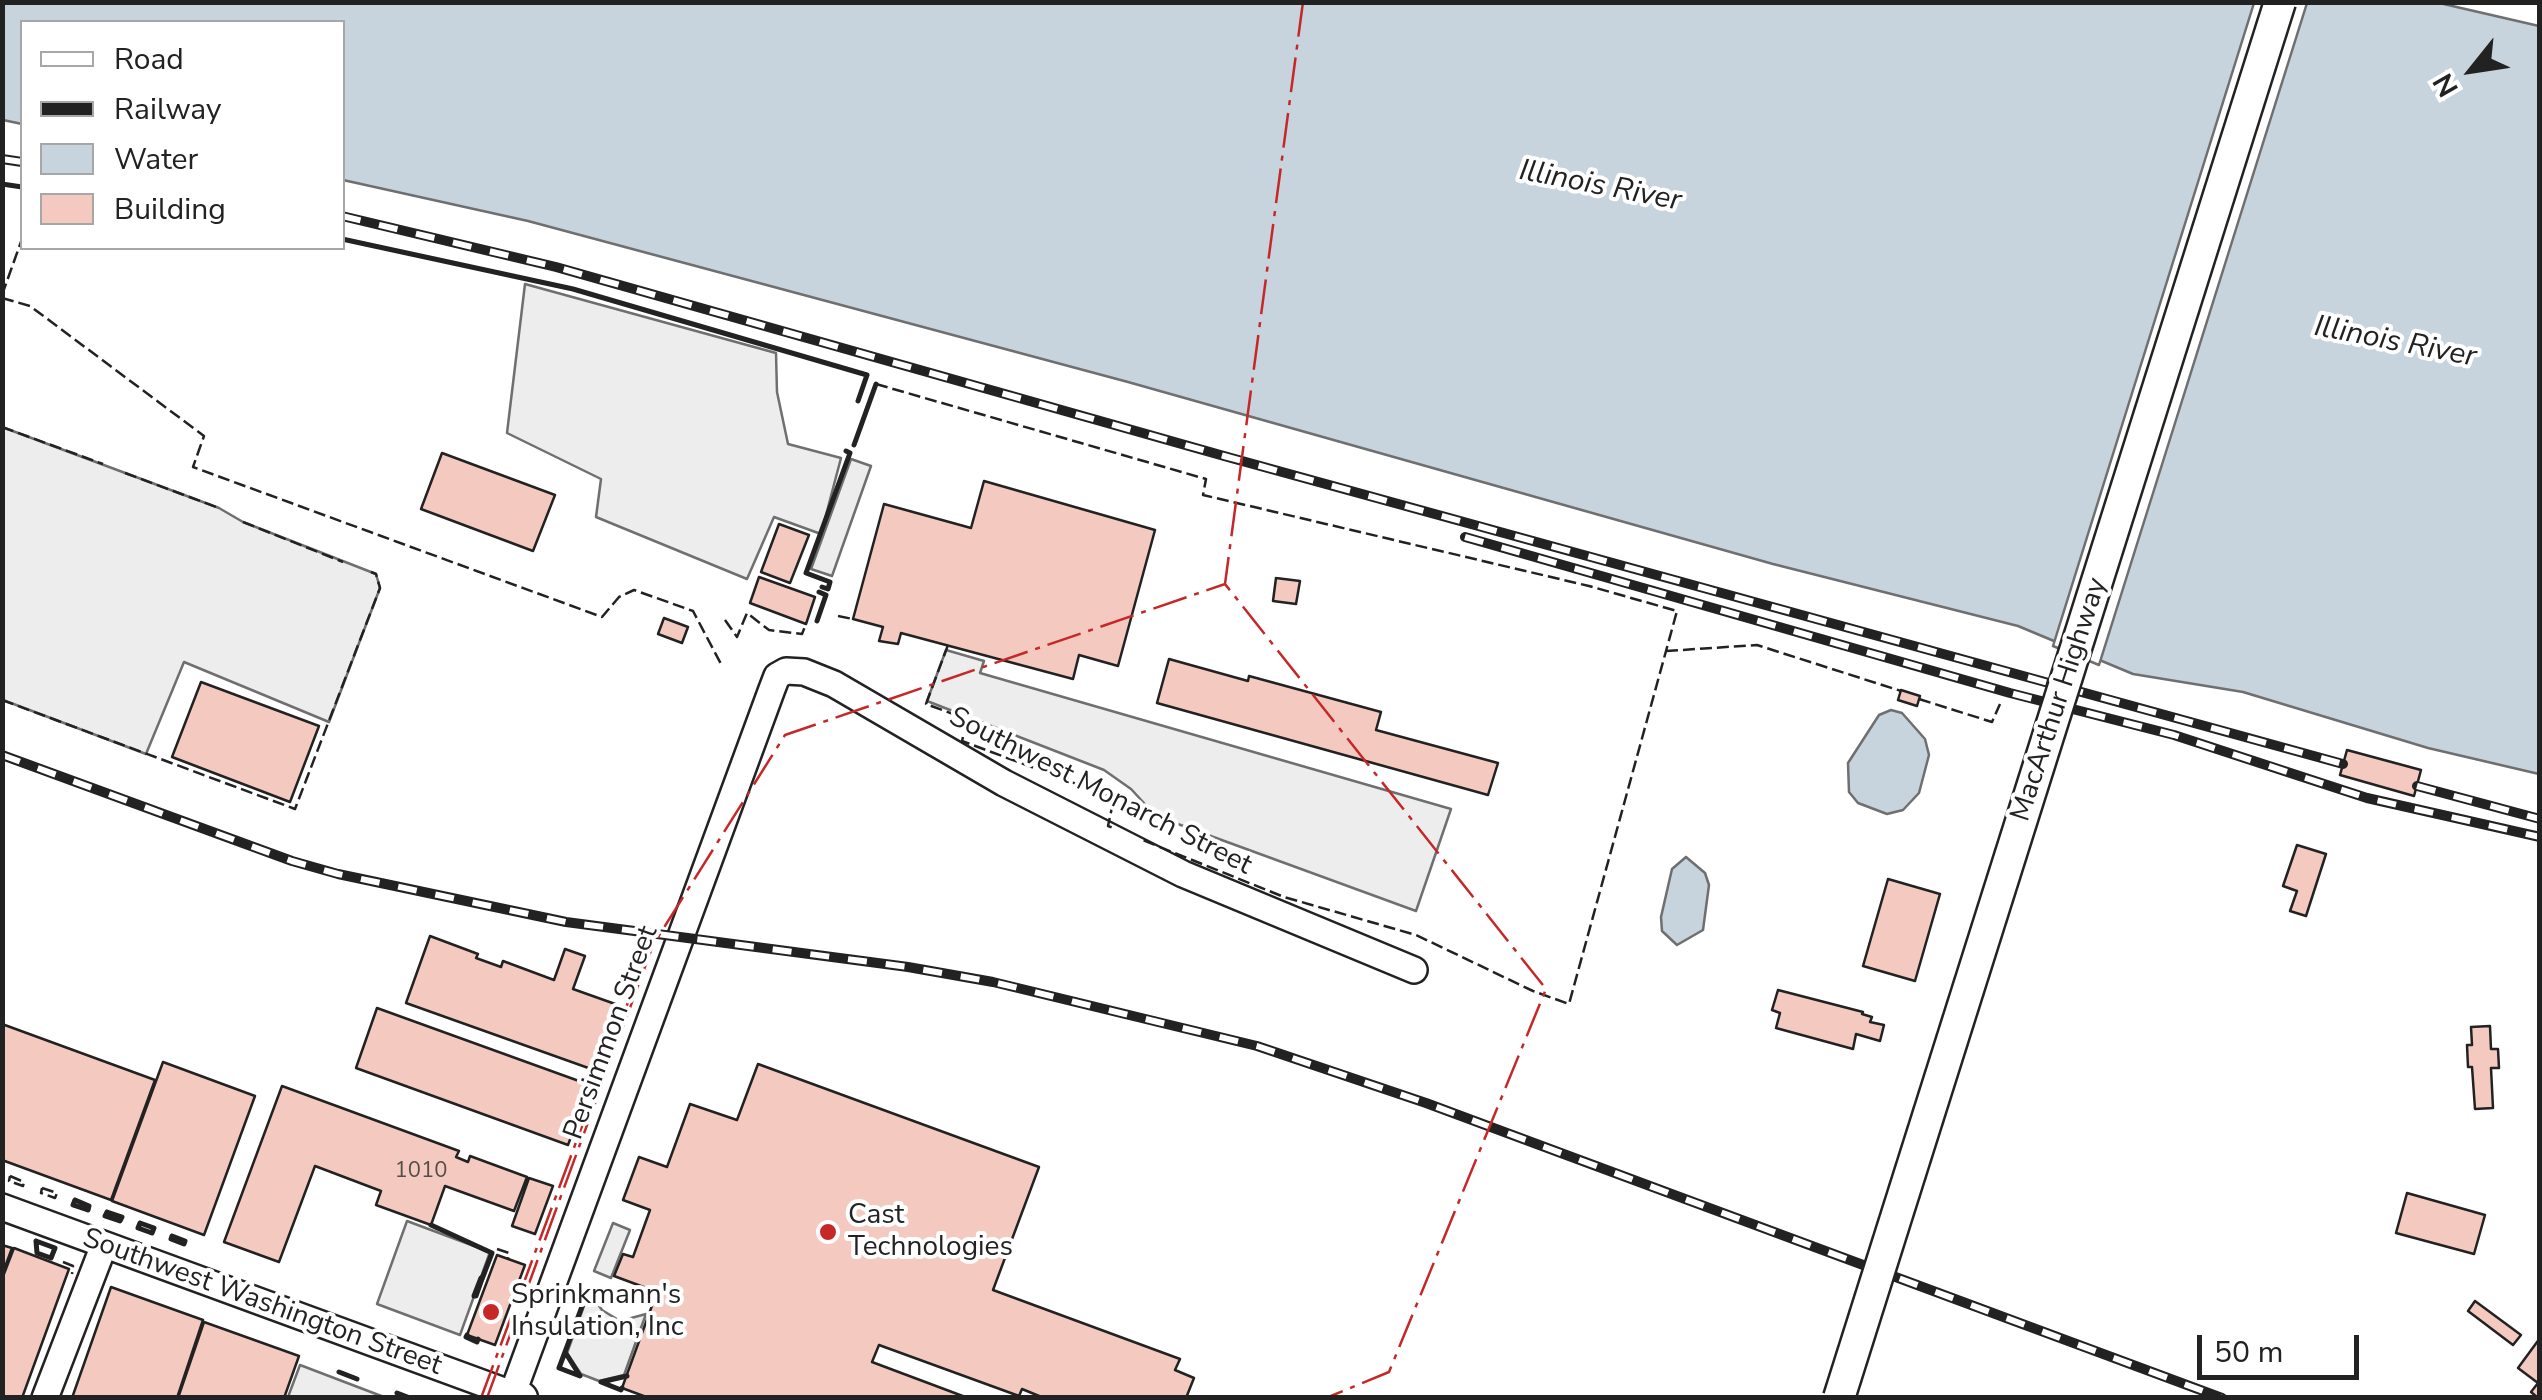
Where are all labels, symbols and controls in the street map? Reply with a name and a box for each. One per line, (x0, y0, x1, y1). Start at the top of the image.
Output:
legend (20, 20, 345, 250)
north arrow (2422, 20, 2522, 120)
text: Road (114, 39, 184, 80)
text: N (2424, 66, 2468, 104)
text: Railway (114, 89, 222, 130)
text: Water (114, 139, 198, 180)
water label: Illinois River (1516, 154, 1684, 220)
text: Building (114, 189, 226, 230)
water label: Illinois River (2311, 310, 2479, 376)
street label: MacArthur Highway (2005, 574, 2115, 826)
street label: Southwest Monarch Street (943, 701, 1257, 883)
street label: Persimmon Street (558, 922, 666, 1144)
house number: 1010 (395, 1159, 447, 1185)
place label: Cast Technologies (848, 1199, 1013, 1265)
marker: Cast Technologies (817, 1221, 839, 1243)
street label: Southwest Washington Street (78, 1222, 446, 1384)
place label: Sprinkmann's Insulation, Inc (511, 1279, 684, 1345)
marker: Sprinkmann's Insulation, Inc (480, 1301, 502, 1323)
scale bar (2202, 1315, 2364, 1377)
text: 50 m (2214, 1332, 2283, 1373)

